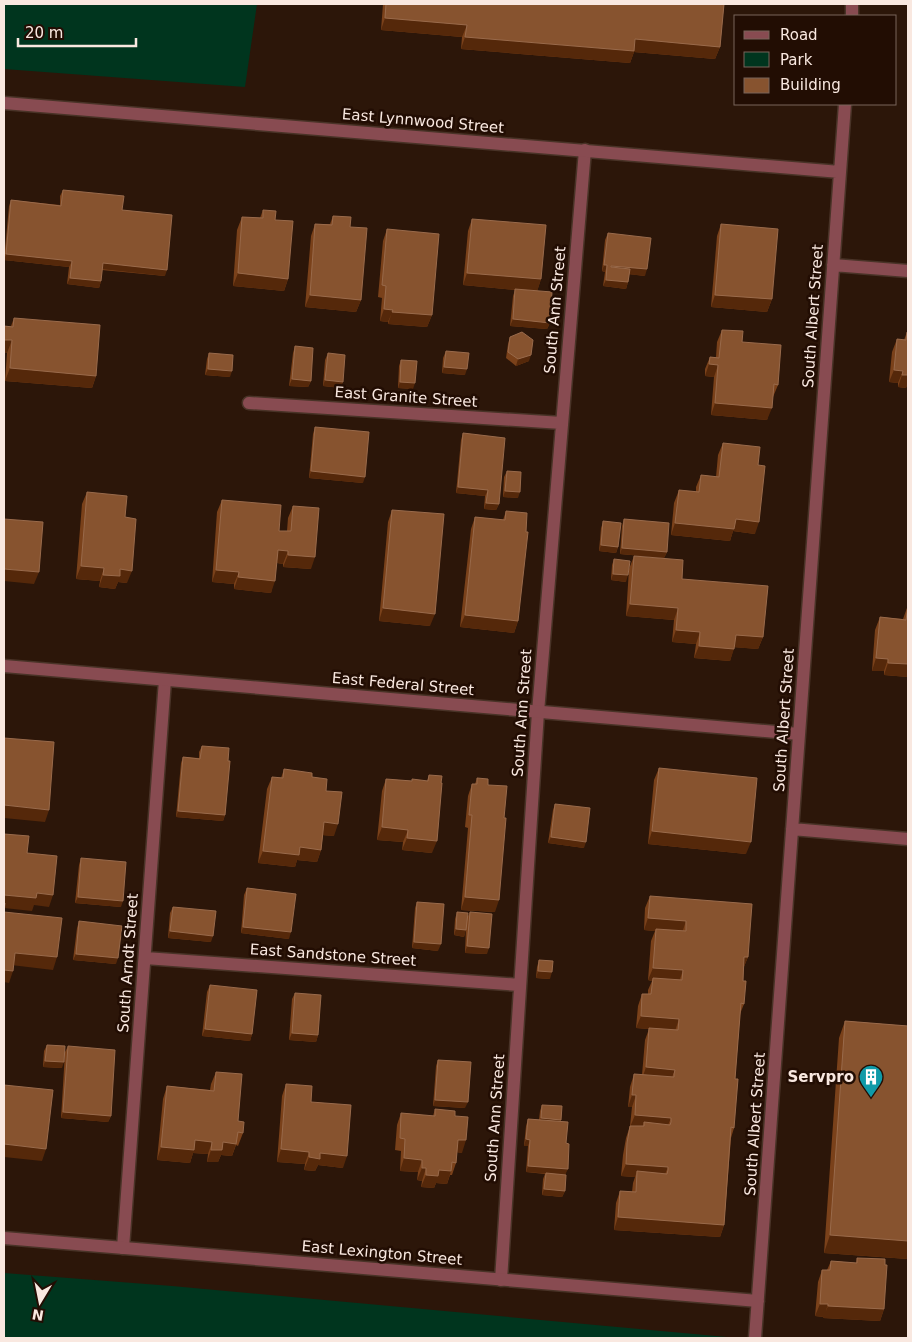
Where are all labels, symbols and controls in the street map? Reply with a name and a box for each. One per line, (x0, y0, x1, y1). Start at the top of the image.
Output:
scale bar (18, 15, 135, 47)
legend (734, 15, 897, 105)
text: 20 m (25, 24, 63, 42)
text: Road (780, 26, 818, 44)
text: Park (780, 51, 813, 69)
text: Building (780, 76, 841, 94)
street label: East Lynnwood Street (341, 105, 505, 137)
street label: South Albert Street (799, 243, 827, 388)
street label: South Ann Street (540, 245, 570, 375)
street label: East Granite Street (334, 383, 478, 411)
street label: South Albert Street (770, 647, 798, 792)
street label: South Ann Street (509, 648, 535, 777)
street label: East Federal Street (331, 669, 475, 699)
street label: South Arndt Street (114, 893, 142, 1033)
street label: East Sandstone Street (249, 940, 417, 970)
street label: South Albert Street (741, 1051, 769, 1196)
street label: South Ann Street (482, 1053, 508, 1182)
building icon: Servpro (858, 1064, 884, 1098)
place label: Servpro (787, 1068, 854, 1086)
street label: East Lexington Street (301, 1237, 463, 1269)
north arrow (15, 1277, 65, 1327)
text: N (31, 1306, 45, 1324)

